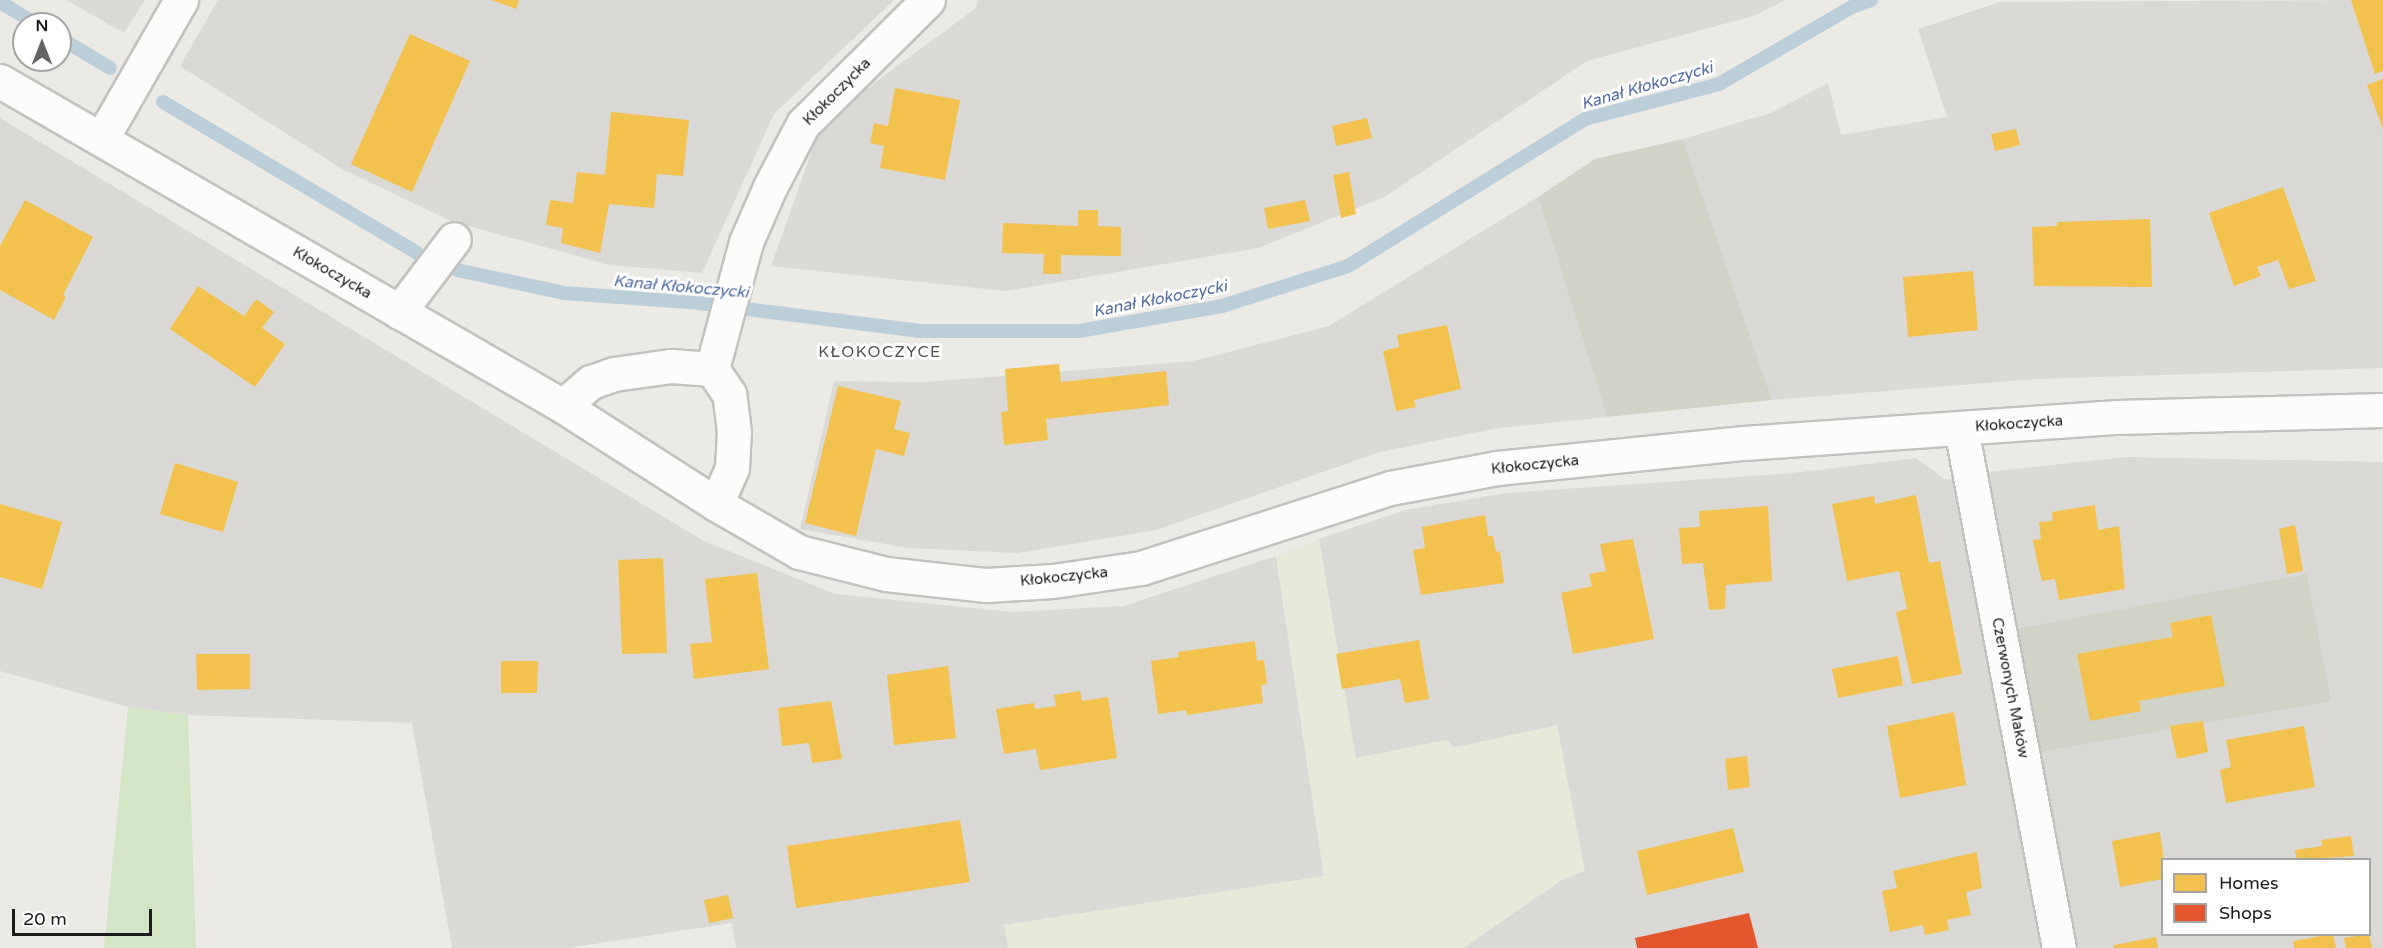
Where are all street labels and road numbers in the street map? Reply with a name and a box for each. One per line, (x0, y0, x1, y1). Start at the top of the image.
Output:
street label: Kłokoczycka (799, 54, 875, 130)
street label: Kłokoczycka (289, 243, 375, 303)
street label: Kłokoczycka (1974, 412, 2064, 436)
street label: Kłokoczycka (1490, 451, 1580, 479)
street label: Kłokoczycka (1019, 563, 1109, 591)
street label: Czerwonych Maków (1988, 616, 2032, 760)

